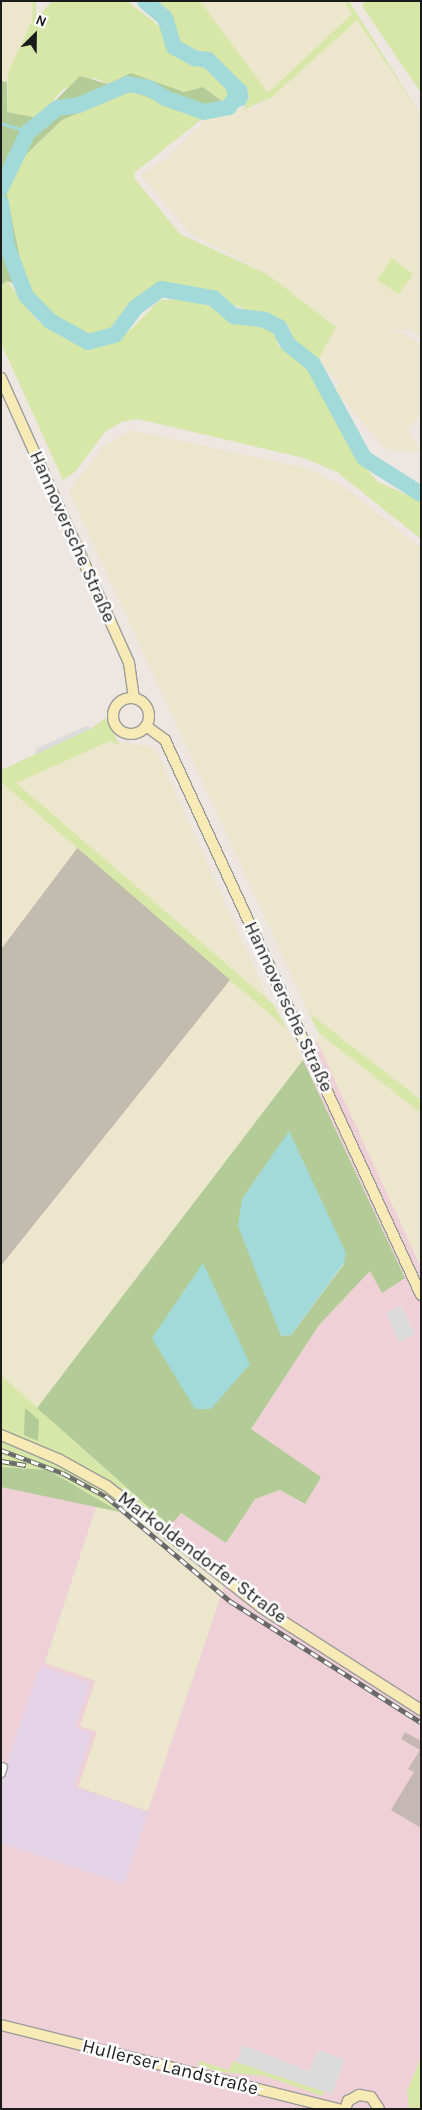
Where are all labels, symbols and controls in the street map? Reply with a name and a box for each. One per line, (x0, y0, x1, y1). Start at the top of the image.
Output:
north arrow (10, 10, 60, 60)
text: N (33, 11, 49, 31)
street label: Hannoversche Straße (24, 448, 120, 626)
street label: Hannoversche Straße (238, 918, 338, 1096)
street label: Markoldendorfer Straße (113, 1487, 291, 1629)
street label: Hullerser Landstraße (80, 2035, 260, 2101)

